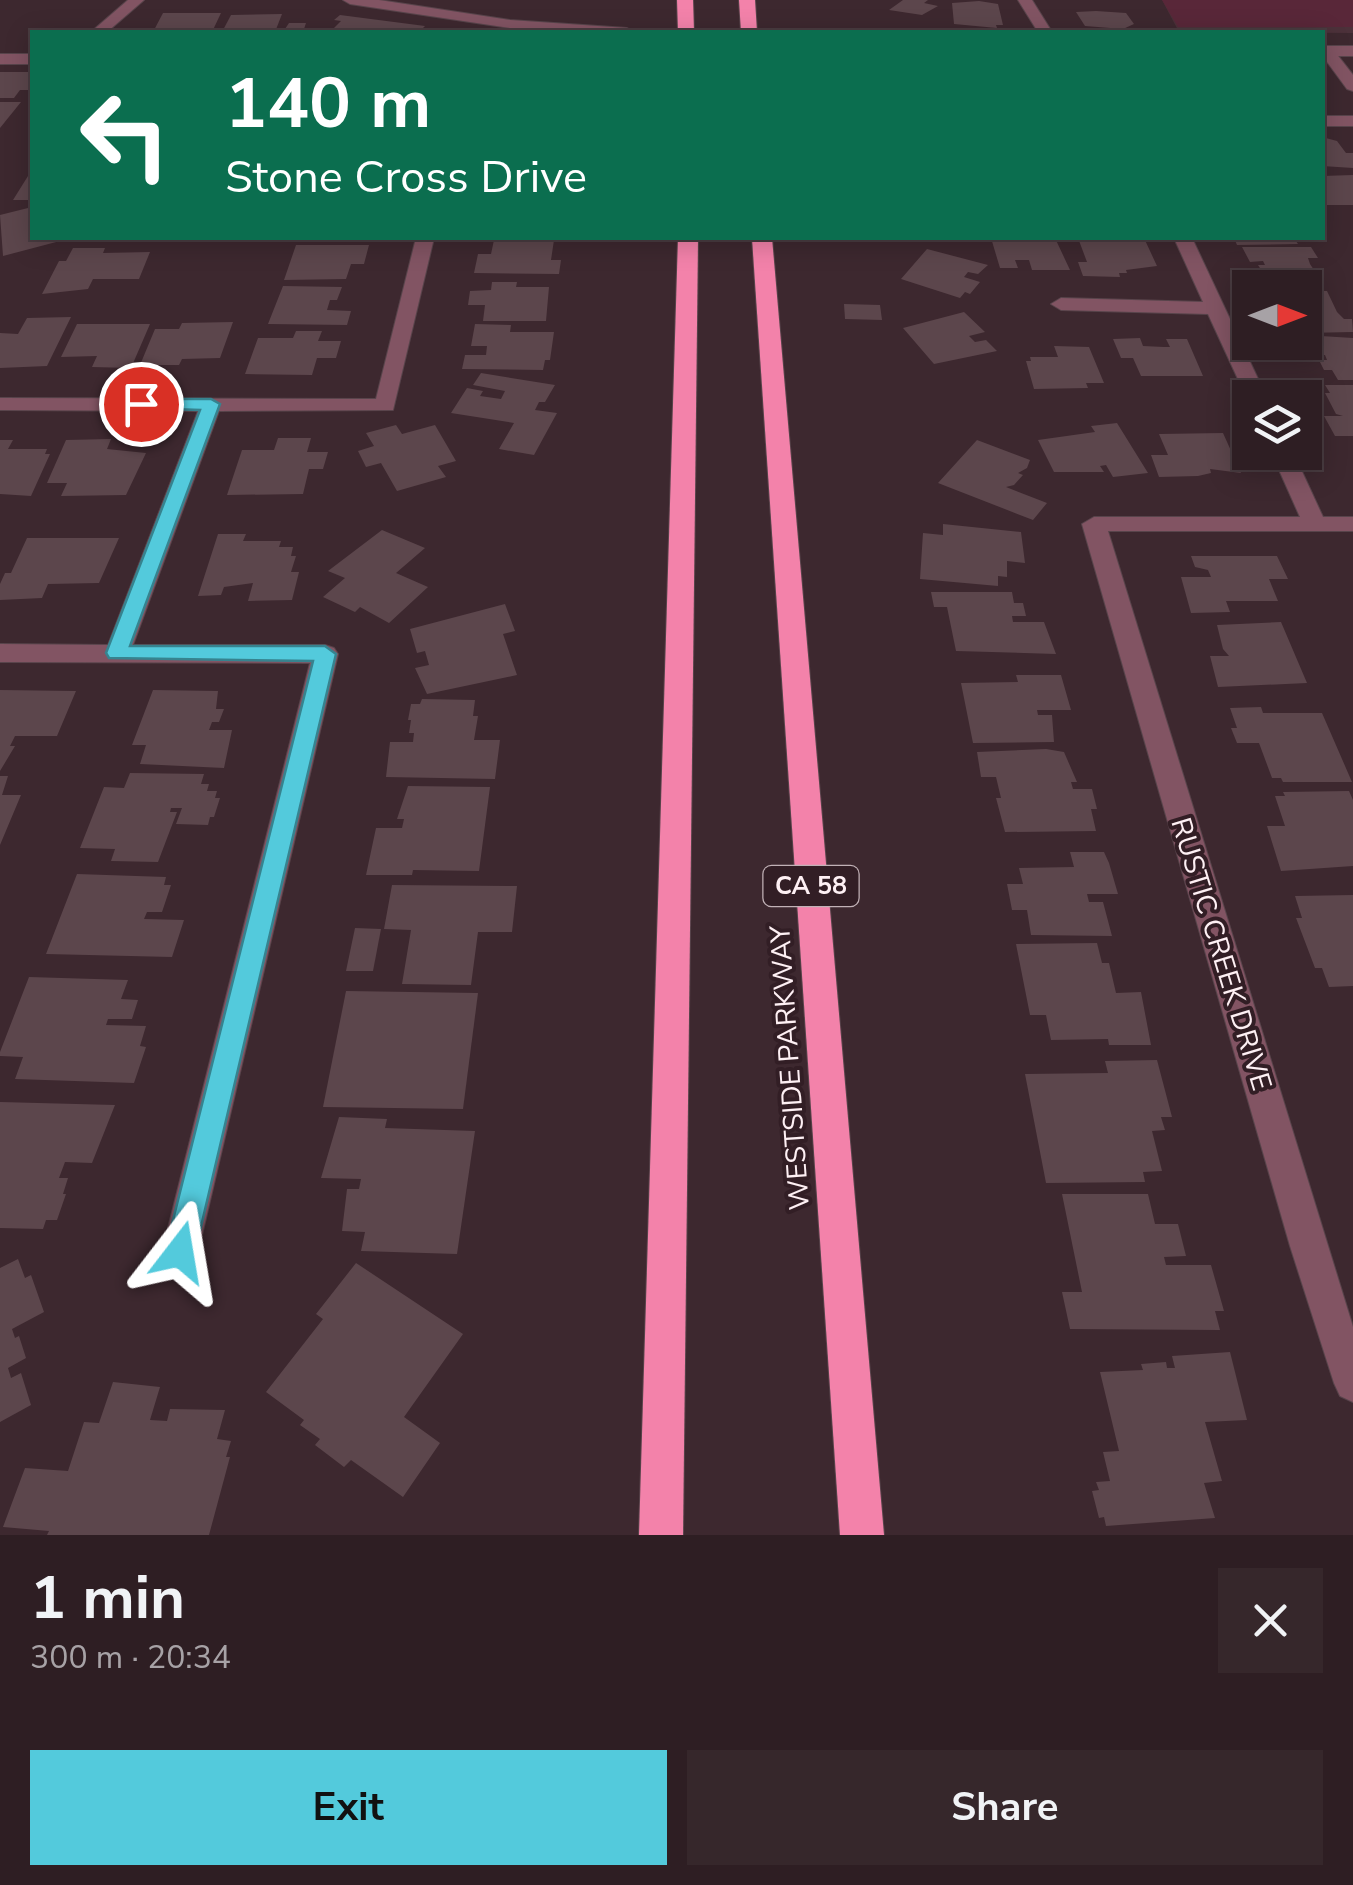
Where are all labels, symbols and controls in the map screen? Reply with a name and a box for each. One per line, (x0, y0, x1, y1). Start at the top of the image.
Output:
text: 140 m (225, 56, 431, 152)
icon: left (60, 70, 190, 200)
text: Stone Cross Drive (225, 147, 587, 208)
north arrow (1232, 270, 1322, 360)
map controls (1232, 270, 1322, 470)
pin (99, 362, 184, 447)
icon: arrive (114, 377, 169, 432)
button: layers (1232, 380, 1322, 470)
street label: RUSTIC CREEK DRIVE (1161, 813, 1281, 1095)
road number: CA 58 (764, 866, 858, 906)
street label: WESTSIDE PARKWAY (761, 923, 819, 1212)
position arrow (128, 1200, 232, 1304)
text: 1 min (30, 1557, 185, 1639)
button: close (1218, 1568, 1323, 1673)
text: 300 m · 20:34 (30, 1636, 231, 1679)
button: Exit (30, 1750, 667, 1865)
button: Share (687, 1750, 1323, 1865)

